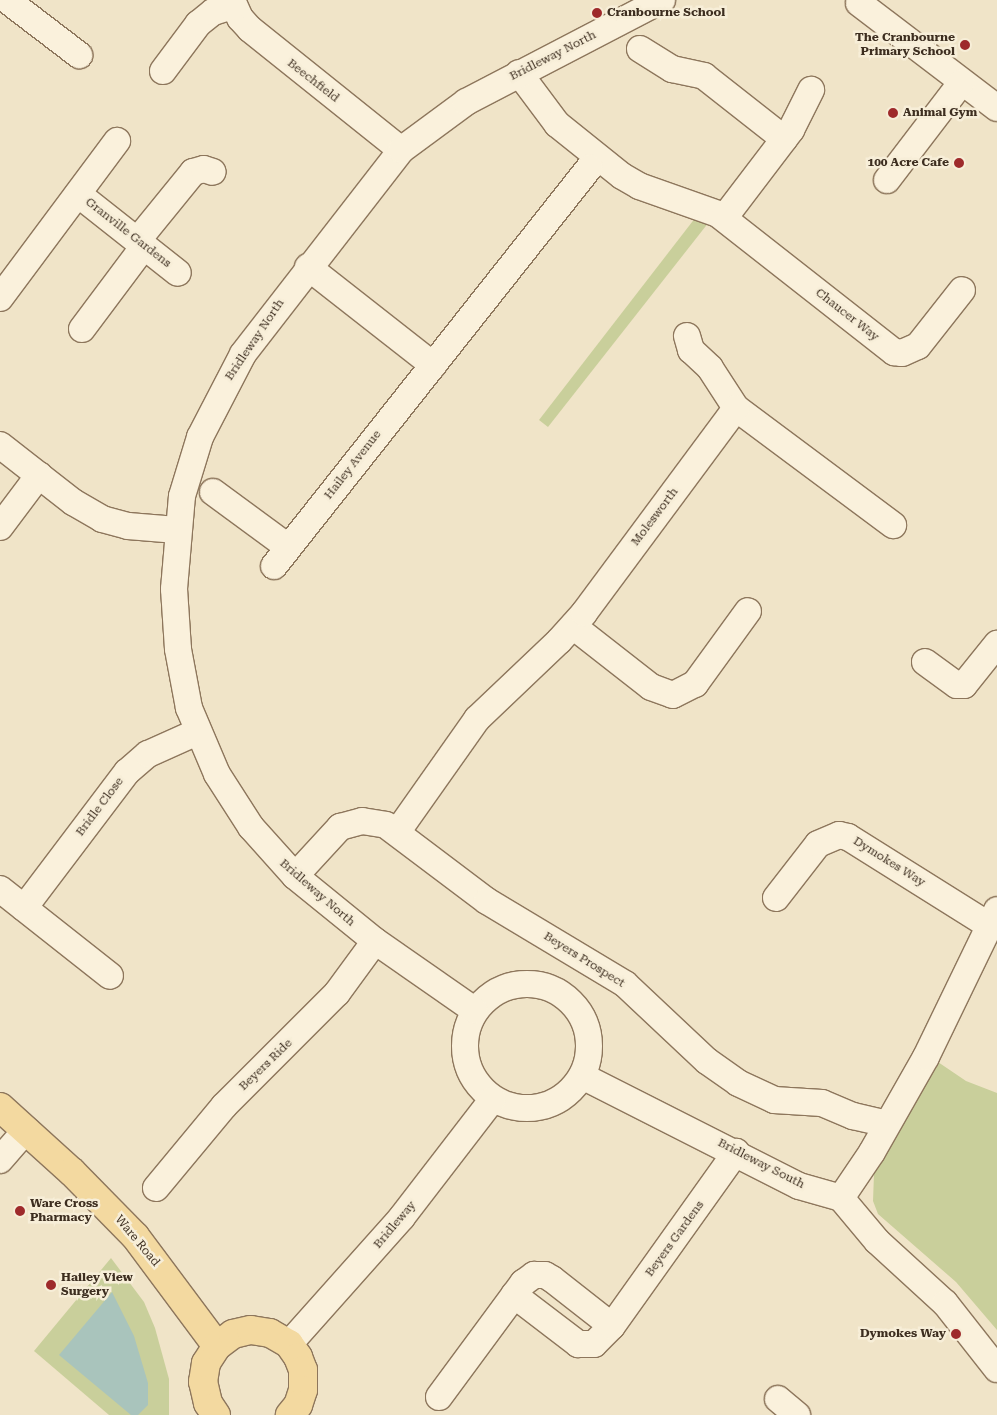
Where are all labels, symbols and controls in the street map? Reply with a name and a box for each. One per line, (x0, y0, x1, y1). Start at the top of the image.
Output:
place label: Cranbourne School (607, 6, 725, 20)
marker: Cranbourne School (591, 7, 603, 19)
street label: Bridleway North (507, 28, 599, 84)
place label: The Cranbourne Primary School (855, 31, 955, 59)
marker: The Cranbourne Primary School (959, 39, 971, 51)
street label: Beechfield (284, 56, 342, 106)
place label: Animal Gym (903, 106, 977, 120)
marker: Animal Gym (887, 107, 899, 119)
place label: 100 Acre Cafe (867, 156, 949, 170)
marker: 100 Acre Cafe (953, 157, 965, 169)
street label: Granville Gardens (82, 195, 174, 271)
street label: Chaucer Way (812, 286, 882, 344)
street label: Bridleway North (222, 297, 288, 383)
street label: Hailey Avenue (322, 428, 384, 502)
street label: Molesworth (628, 485, 682, 549)
street label: Bridle Close (73, 775, 127, 839)
street label: Dymokes Way (850, 834, 928, 890)
street label: Bridleway North (276, 856, 358, 930)
street label: Beyers Prospect (541, 929, 627, 991)
street label: Beyers Ride (237, 1036, 295, 1094)
street label: Bridleway South (715, 1136, 807, 1192)
place label: Ware Cross Pharmacy (30, 1197, 98, 1225)
street label: Bridleway (371, 1198, 419, 1252)
street label: Beyers Gardens (643, 1198, 707, 1280)
marker: Ware Cross Pharmacy (14, 1205, 26, 1217)
street label: Ware Road (112, 1213, 162, 1269)
place label: Hailey View Surgery (61, 1271, 133, 1299)
marker: Hailey View Surgery (45, 1279, 57, 1291)
place label: Dymokes Way (860, 1327, 946, 1341)
marker: Dymokes Way (950, 1328, 962, 1340)

